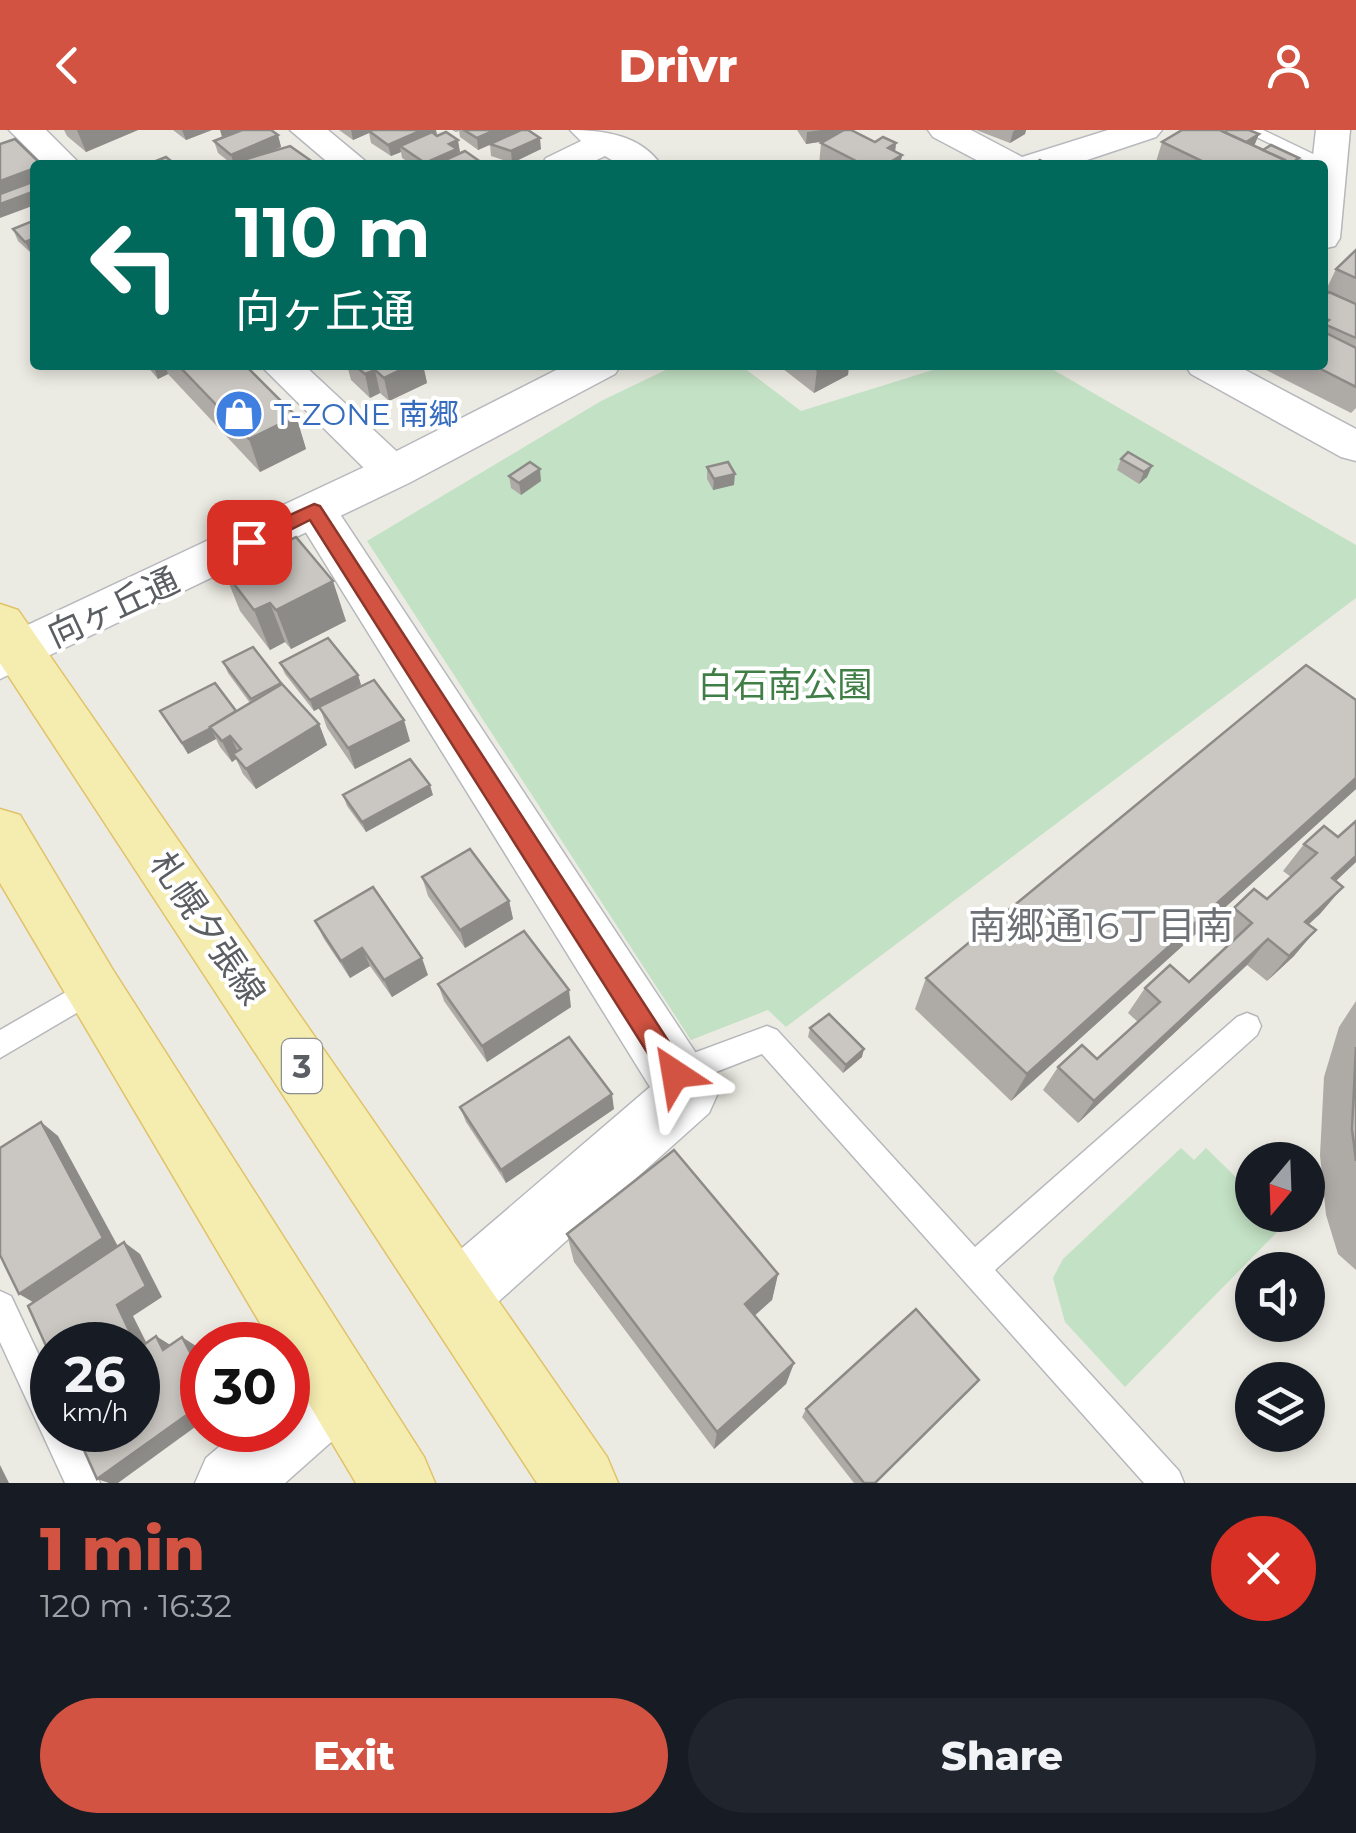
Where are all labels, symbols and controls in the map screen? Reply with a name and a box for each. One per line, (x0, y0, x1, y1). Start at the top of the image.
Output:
icon: back (40, 38, 95, 93)
text: Drivr (619, 38, 737, 93)
icon: person (1261, 38, 1316, 93)
text: 110 m (235, 189, 431, 275)
icon: left (70, 200, 200, 330)
text: 向ヶ丘通 (235, 283, 415, 338)
shop icon: T-ZONE 南郷 (213, 388, 265, 440)
place label: T-ZONE 南郷 (274, 396, 458, 433)
pin (207, 500, 292, 585)
icon: arrive (222, 515, 277, 570)
street label: 向ヶ丘通 (40, 558, 186, 656)
park label: 白石南公園 (697, 663, 873, 706)
street label: 札幌夕張線 (141, 843, 275, 1013)
district label: 南郷通16丁目南 (969, 902, 1233, 949)
position arrow (623, 1022, 727, 1126)
road number: 3 (282, 1039, 322, 1093)
north arrow (1235, 1142, 1325, 1232)
map controls (1235, 1142, 1325, 1452)
button: sound (1235, 1252, 1325, 1342)
speed limit sign: 30 (180, 1322, 310, 1452)
text: 26 (64, 1344, 126, 1405)
button: layers (1235, 1362, 1325, 1452)
text: km/h (62, 1397, 128, 1427)
text: 1 min (40, 1512, 205, 1585)
button: close (1211, 1516, 1316, 1621)
text: 120 m · 16:32 (40, 1586, 232, 1625)
button: Exit (40, 1698, 668, 1813)
button: Share (688, 1698, 1316, 1813)

